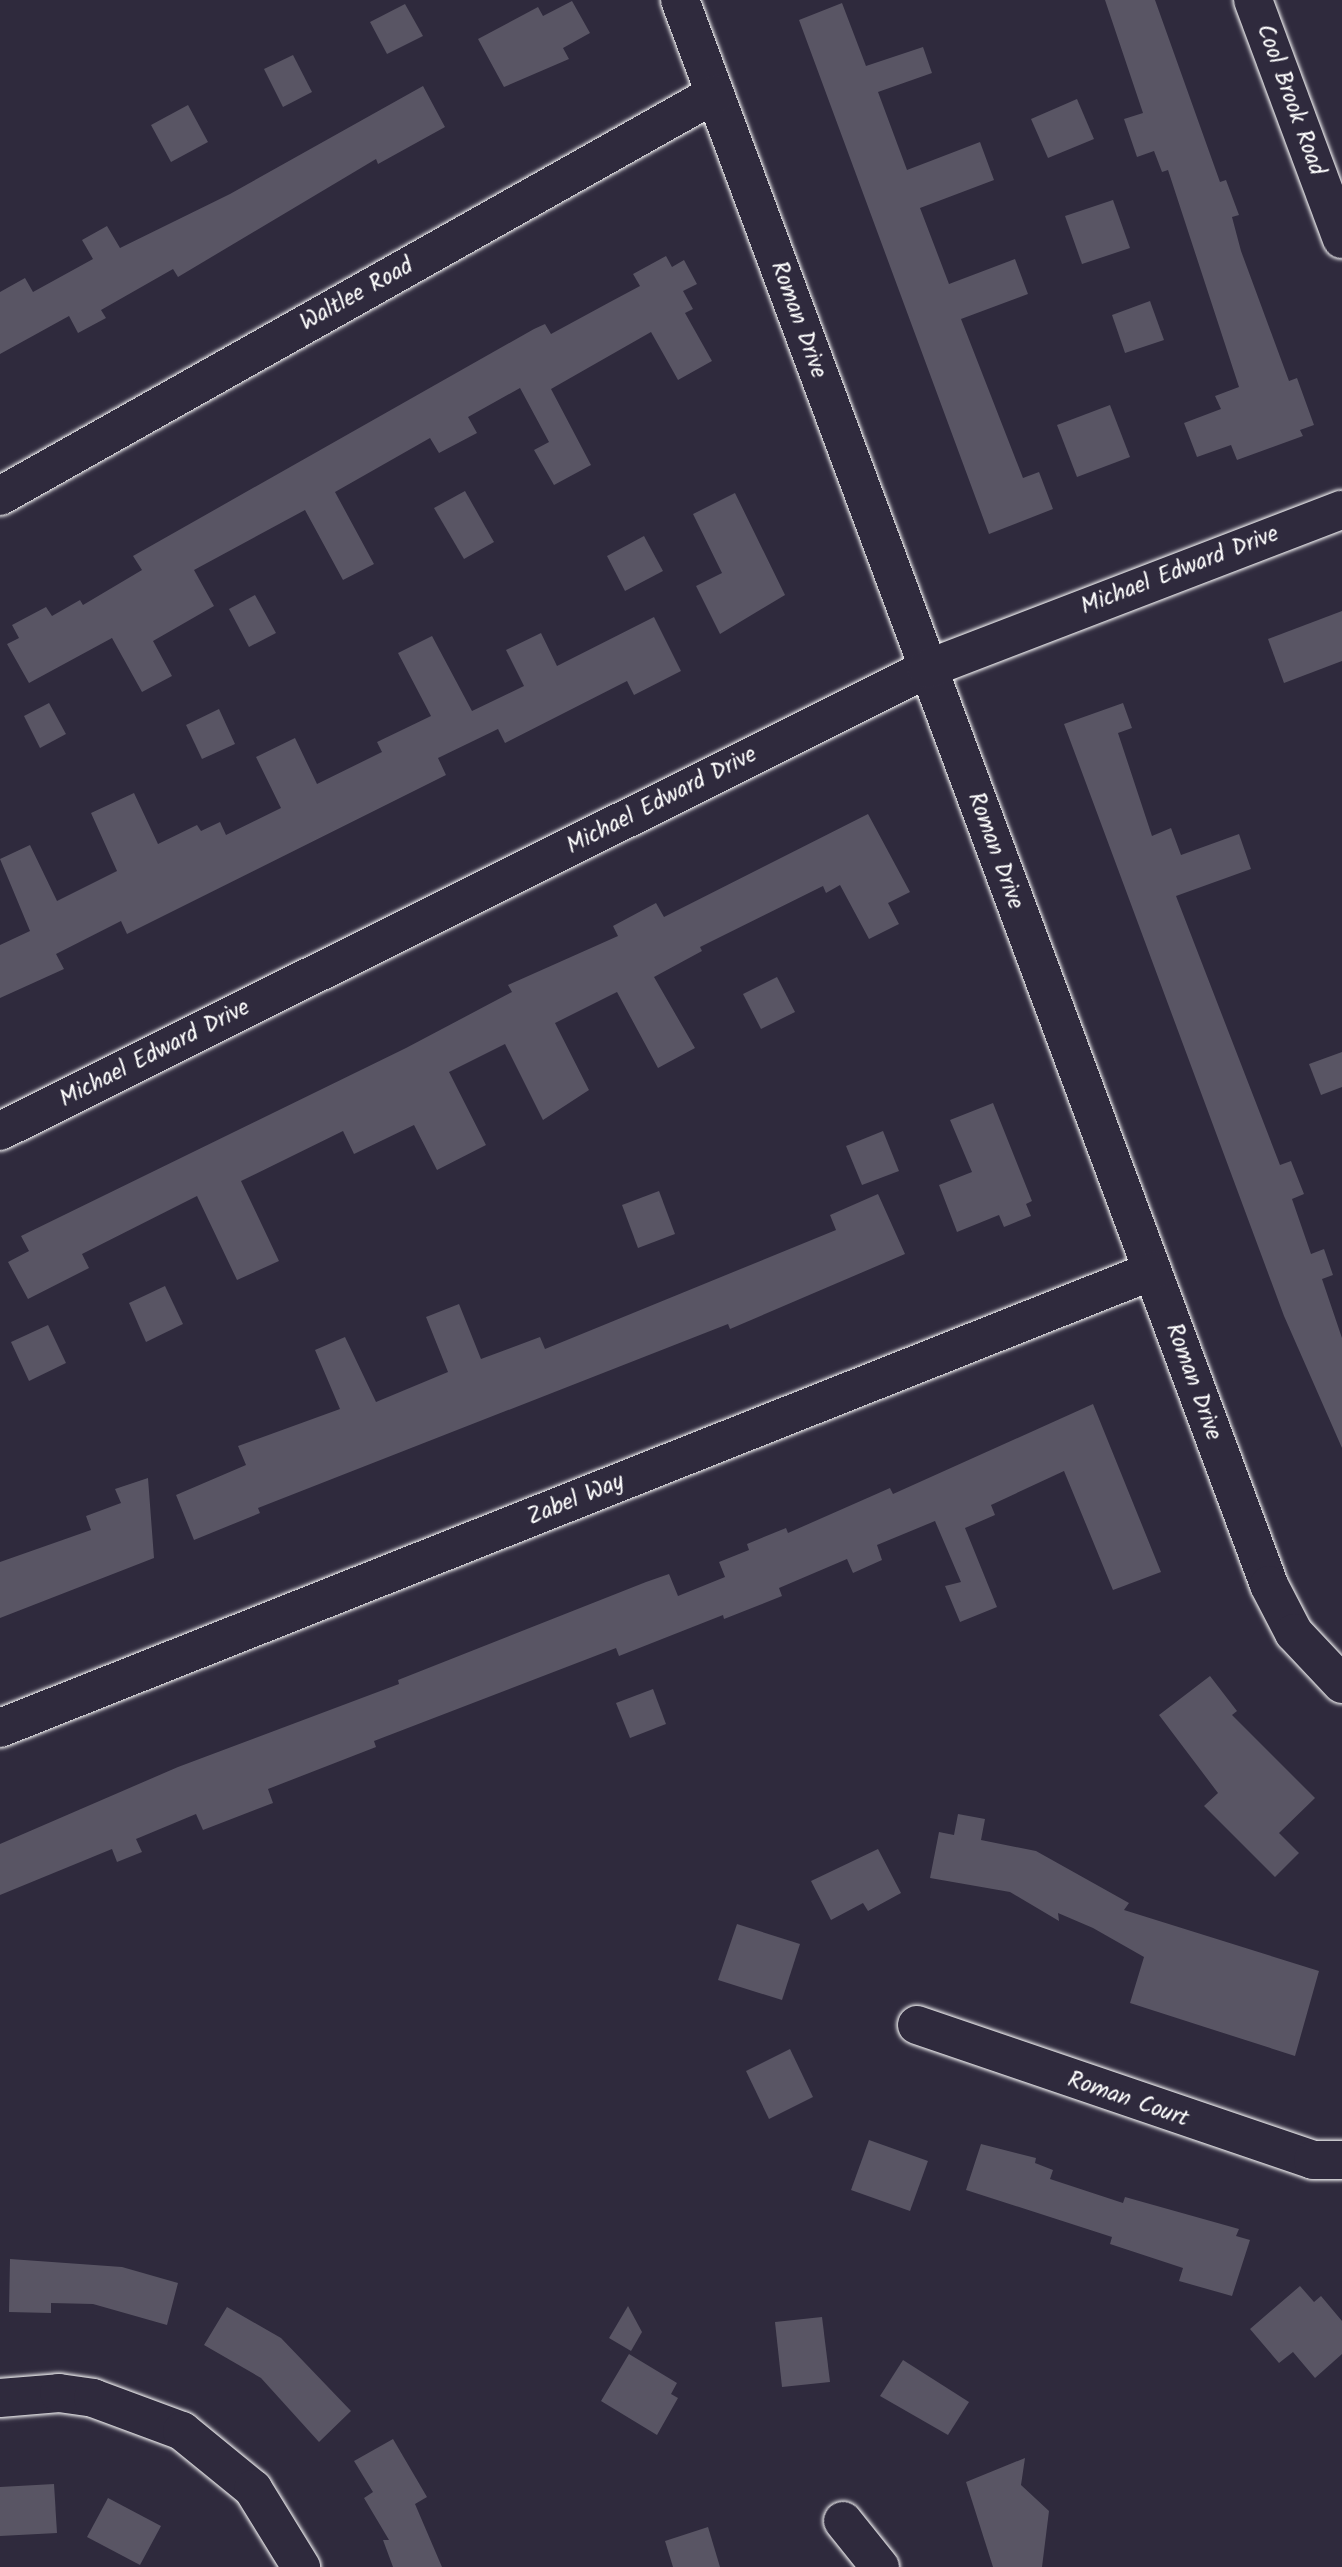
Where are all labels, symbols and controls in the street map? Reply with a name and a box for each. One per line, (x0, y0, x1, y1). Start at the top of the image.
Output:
street label: Cool Brook Road (1250, 21, 1330, 179)
street label: Waltlee Road (296, 253, 418, 337)
street label: Roman Drive (764, 258, 832, 382)
street label: Michael Edward Drive (1077, 521, 1283, 621)
street label: Michael Edward Drive (562, 741, 762, 861)
street label: Roman Drive (961, 789, 1029, 913)
street label: Michael Edward Drive (55, 994, 255, 1114)
street label: Roman Drive (1159, 1320, 1227, 1444)
street label: Zabel Way (524, 1468, 628, 1532)
street label: Roman Court (1064, 2066, 1192, 2134)

